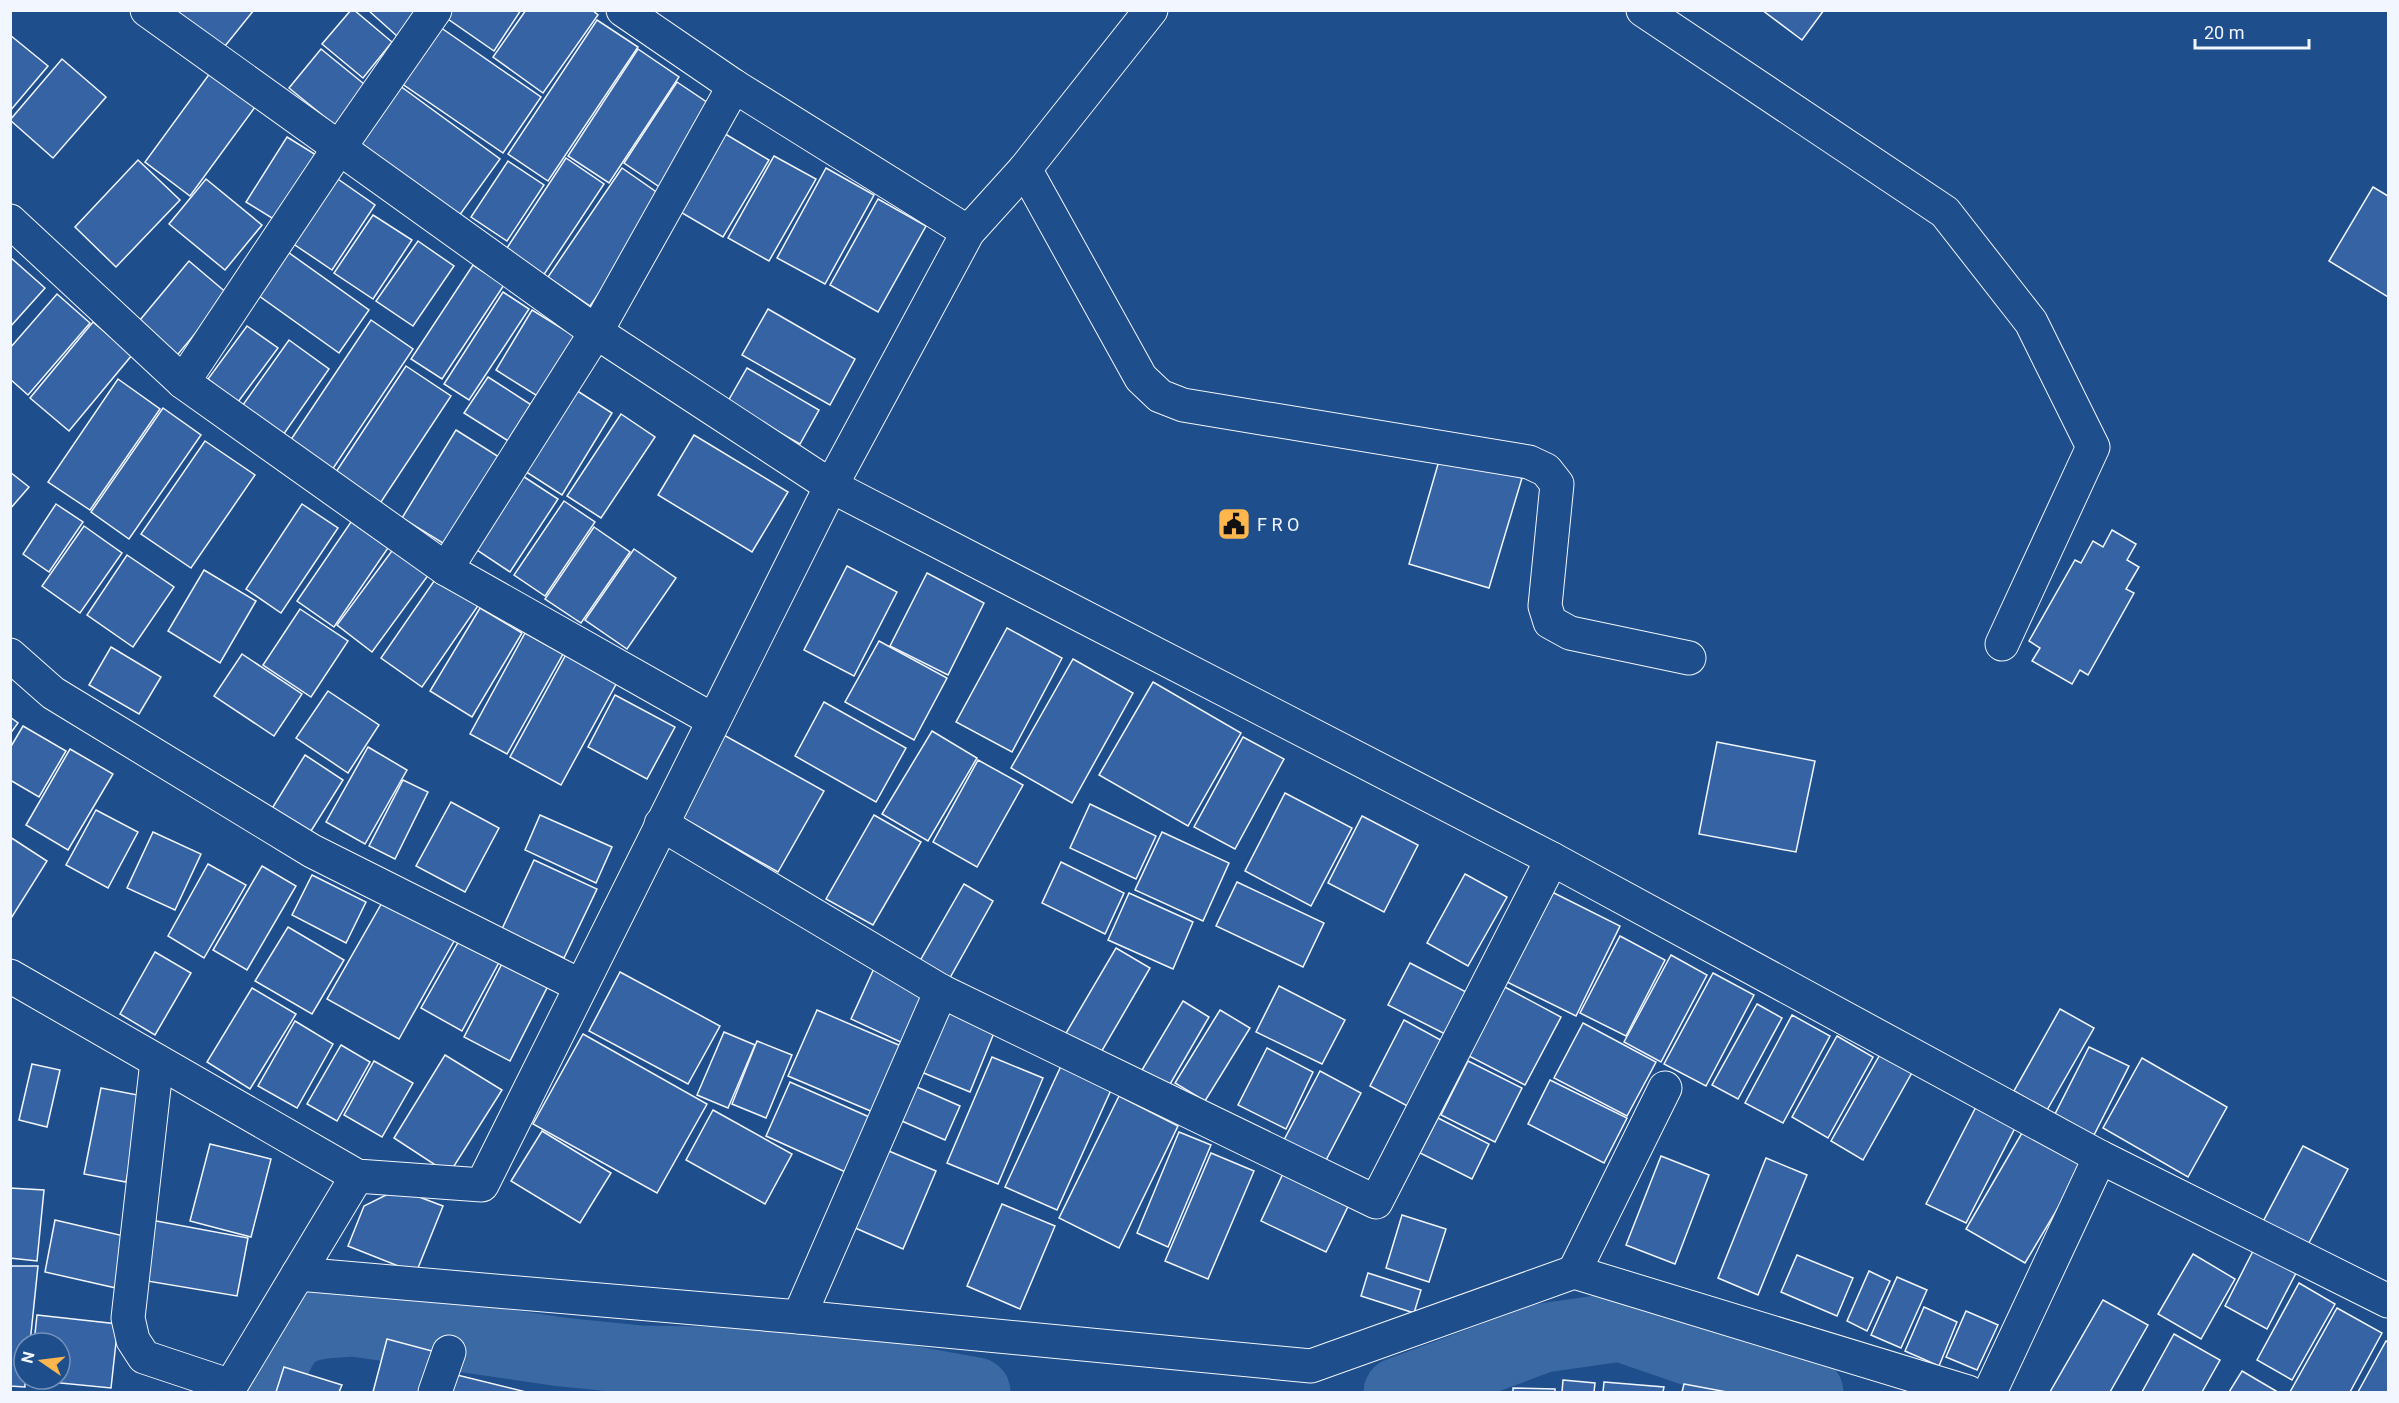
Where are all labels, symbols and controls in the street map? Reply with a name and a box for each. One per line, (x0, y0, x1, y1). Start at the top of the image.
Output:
scale bar (2195, 12, 2309, 50)
text: 20 m (2204, 22, 2244, 43)
public building icon: F R O (1216, 506, 1252, 542)
place label: F R O (1257, 514, 1299, 535)
north arrow (12, 1331, 72, 1391)
text: N (17, 1350, 39, 1365)

